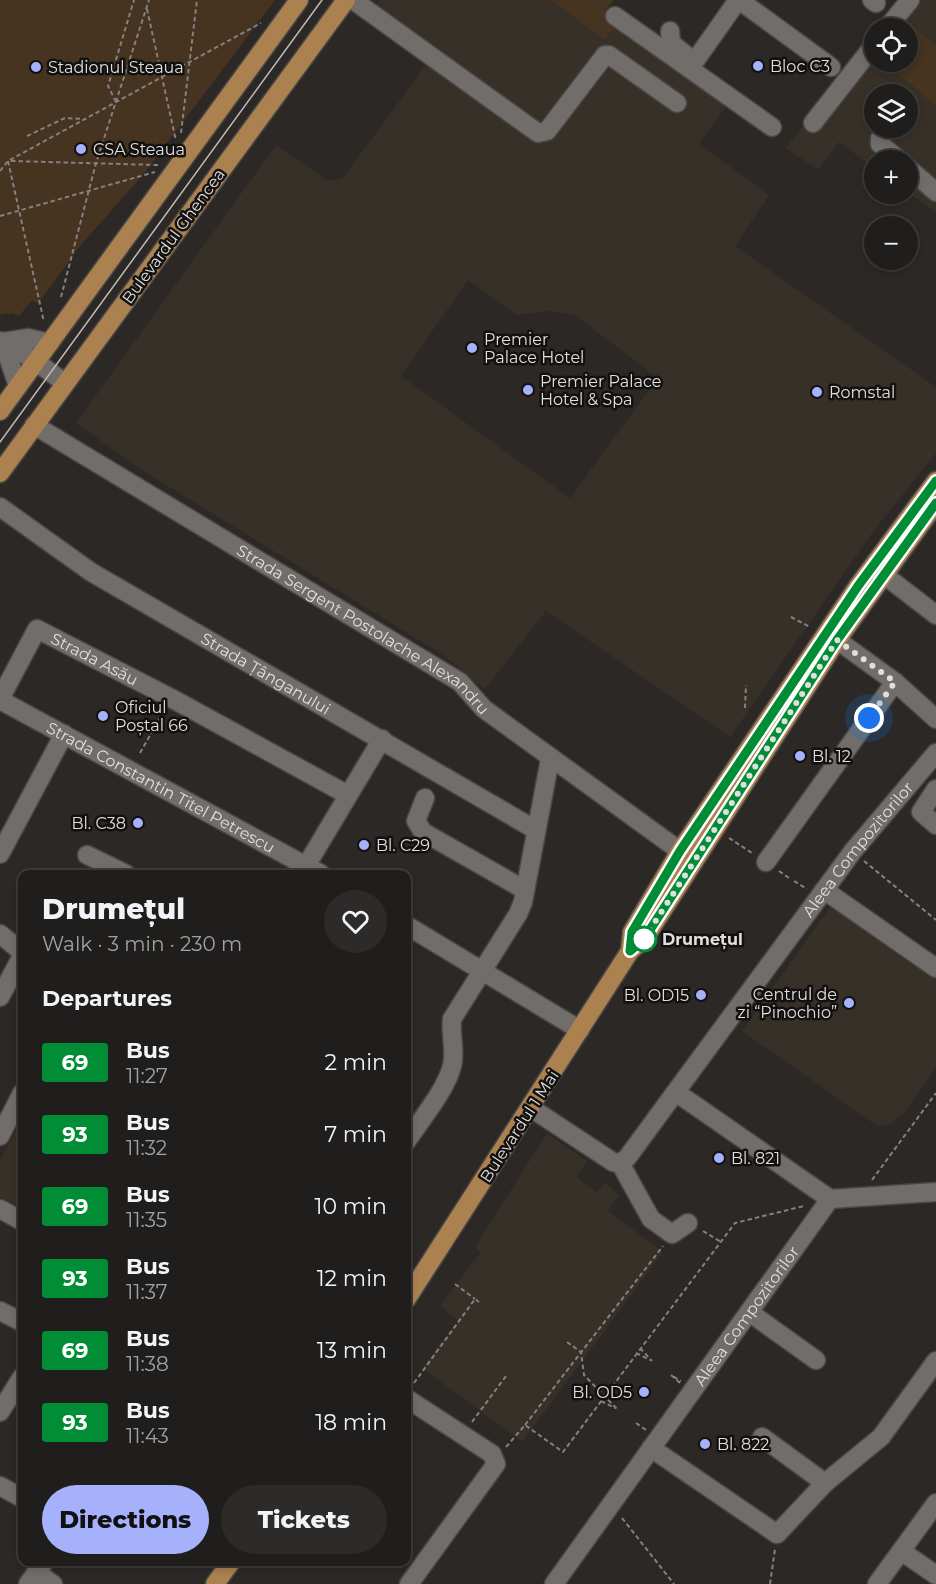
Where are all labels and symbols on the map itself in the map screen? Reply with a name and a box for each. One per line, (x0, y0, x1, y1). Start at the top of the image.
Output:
place label: Bloc C3 (770, 57, 830, 76)
place label: Stadionul Steaua (48, 58, 184, 77)
marker: Bloc C3 (751, 59, 765, 73)
marker: Stadionul Steaua (29, 60, 43, 74)
place label: CSA Steaua (93, 140, 185, 159)
marker: CSA Steaua (74, 142, 88, 156)
street label: Bulevardul Ghencea (118, 165, 229, 307)
place label: Premier Palace Hotel (484, 330, 584, 367)
marker: Premier Palace Hotel (465, 341, 479, 355)
place label: Premier Palace Hotel & Spa (540, 372, 662, 409)
marker: Premier Palace Hotel & Spa (521, 383, 535, 397)
place label: Romstal (829, 383, 895, 402)
marker: Romstal (810, 385, 824, 399)
street label: Strada Sergent Postolache Alexandru (233, 541, 493, 718)
street label: Strada Asău (48, 629, 141, 689)
street label: Strada Țânganului (198, 629, 334, 719)
place label: Oficiul Poștal 66 (115, 698, 188, 736)
your location (854, 703, 884, 733)
marker: Oficiul Poștal 66 (96, 709, 110, 723)
street label: Strada Constantin Titel Petrescu (43, 718, 278, 857)
place label: Bl. 12 (812, 747, 851, 766)
marker: Bl. 12 (793, 749, 807, 763)
street label: Aleea Compozitorilor (799, 778, 917, 921)
place label: Bl. C38 (72, 814, 126, 833)
marker: Bl. C38 (131, 816, 145, 830)
place label: Bl. C29 (376, 836, 430, 855)
marker: Bl. C29 (357, 838, 371, 852)
marker: Drumețul (631, 926, 657, 952)
place label: Drumețul (662, 930, 743, 950)
place label: Centrul de zi “Pinochio” (737, 985, 837, 1022)
place label: Bl. OD15 (624, 986, 689, 1005)
marker: Bl. OD15 (694, 988, 708, 1002)
marker: Centrul de zi “Pinochio” (842, 996, 856, 1010)
street label: Bulevardul 1 Mai (476, 1067, 563, 1186)
place label: Bl. 821 (731, 1149, 780, 1168)
marker: Bl. 821 (712, 1151, 726, 1165)
street label: Aleea Compozitorilor (690, 1243, 803, 1390)
place label: Bl. OD5 (572, 1383, 632, 1402)
marker: Bl. OD5 (637, 1385, 651, 1399)
place label: Bl. 822 (717, 1435, 769, 1454)
marker: Bl. 822 (698, 1437, 712, 1451)

